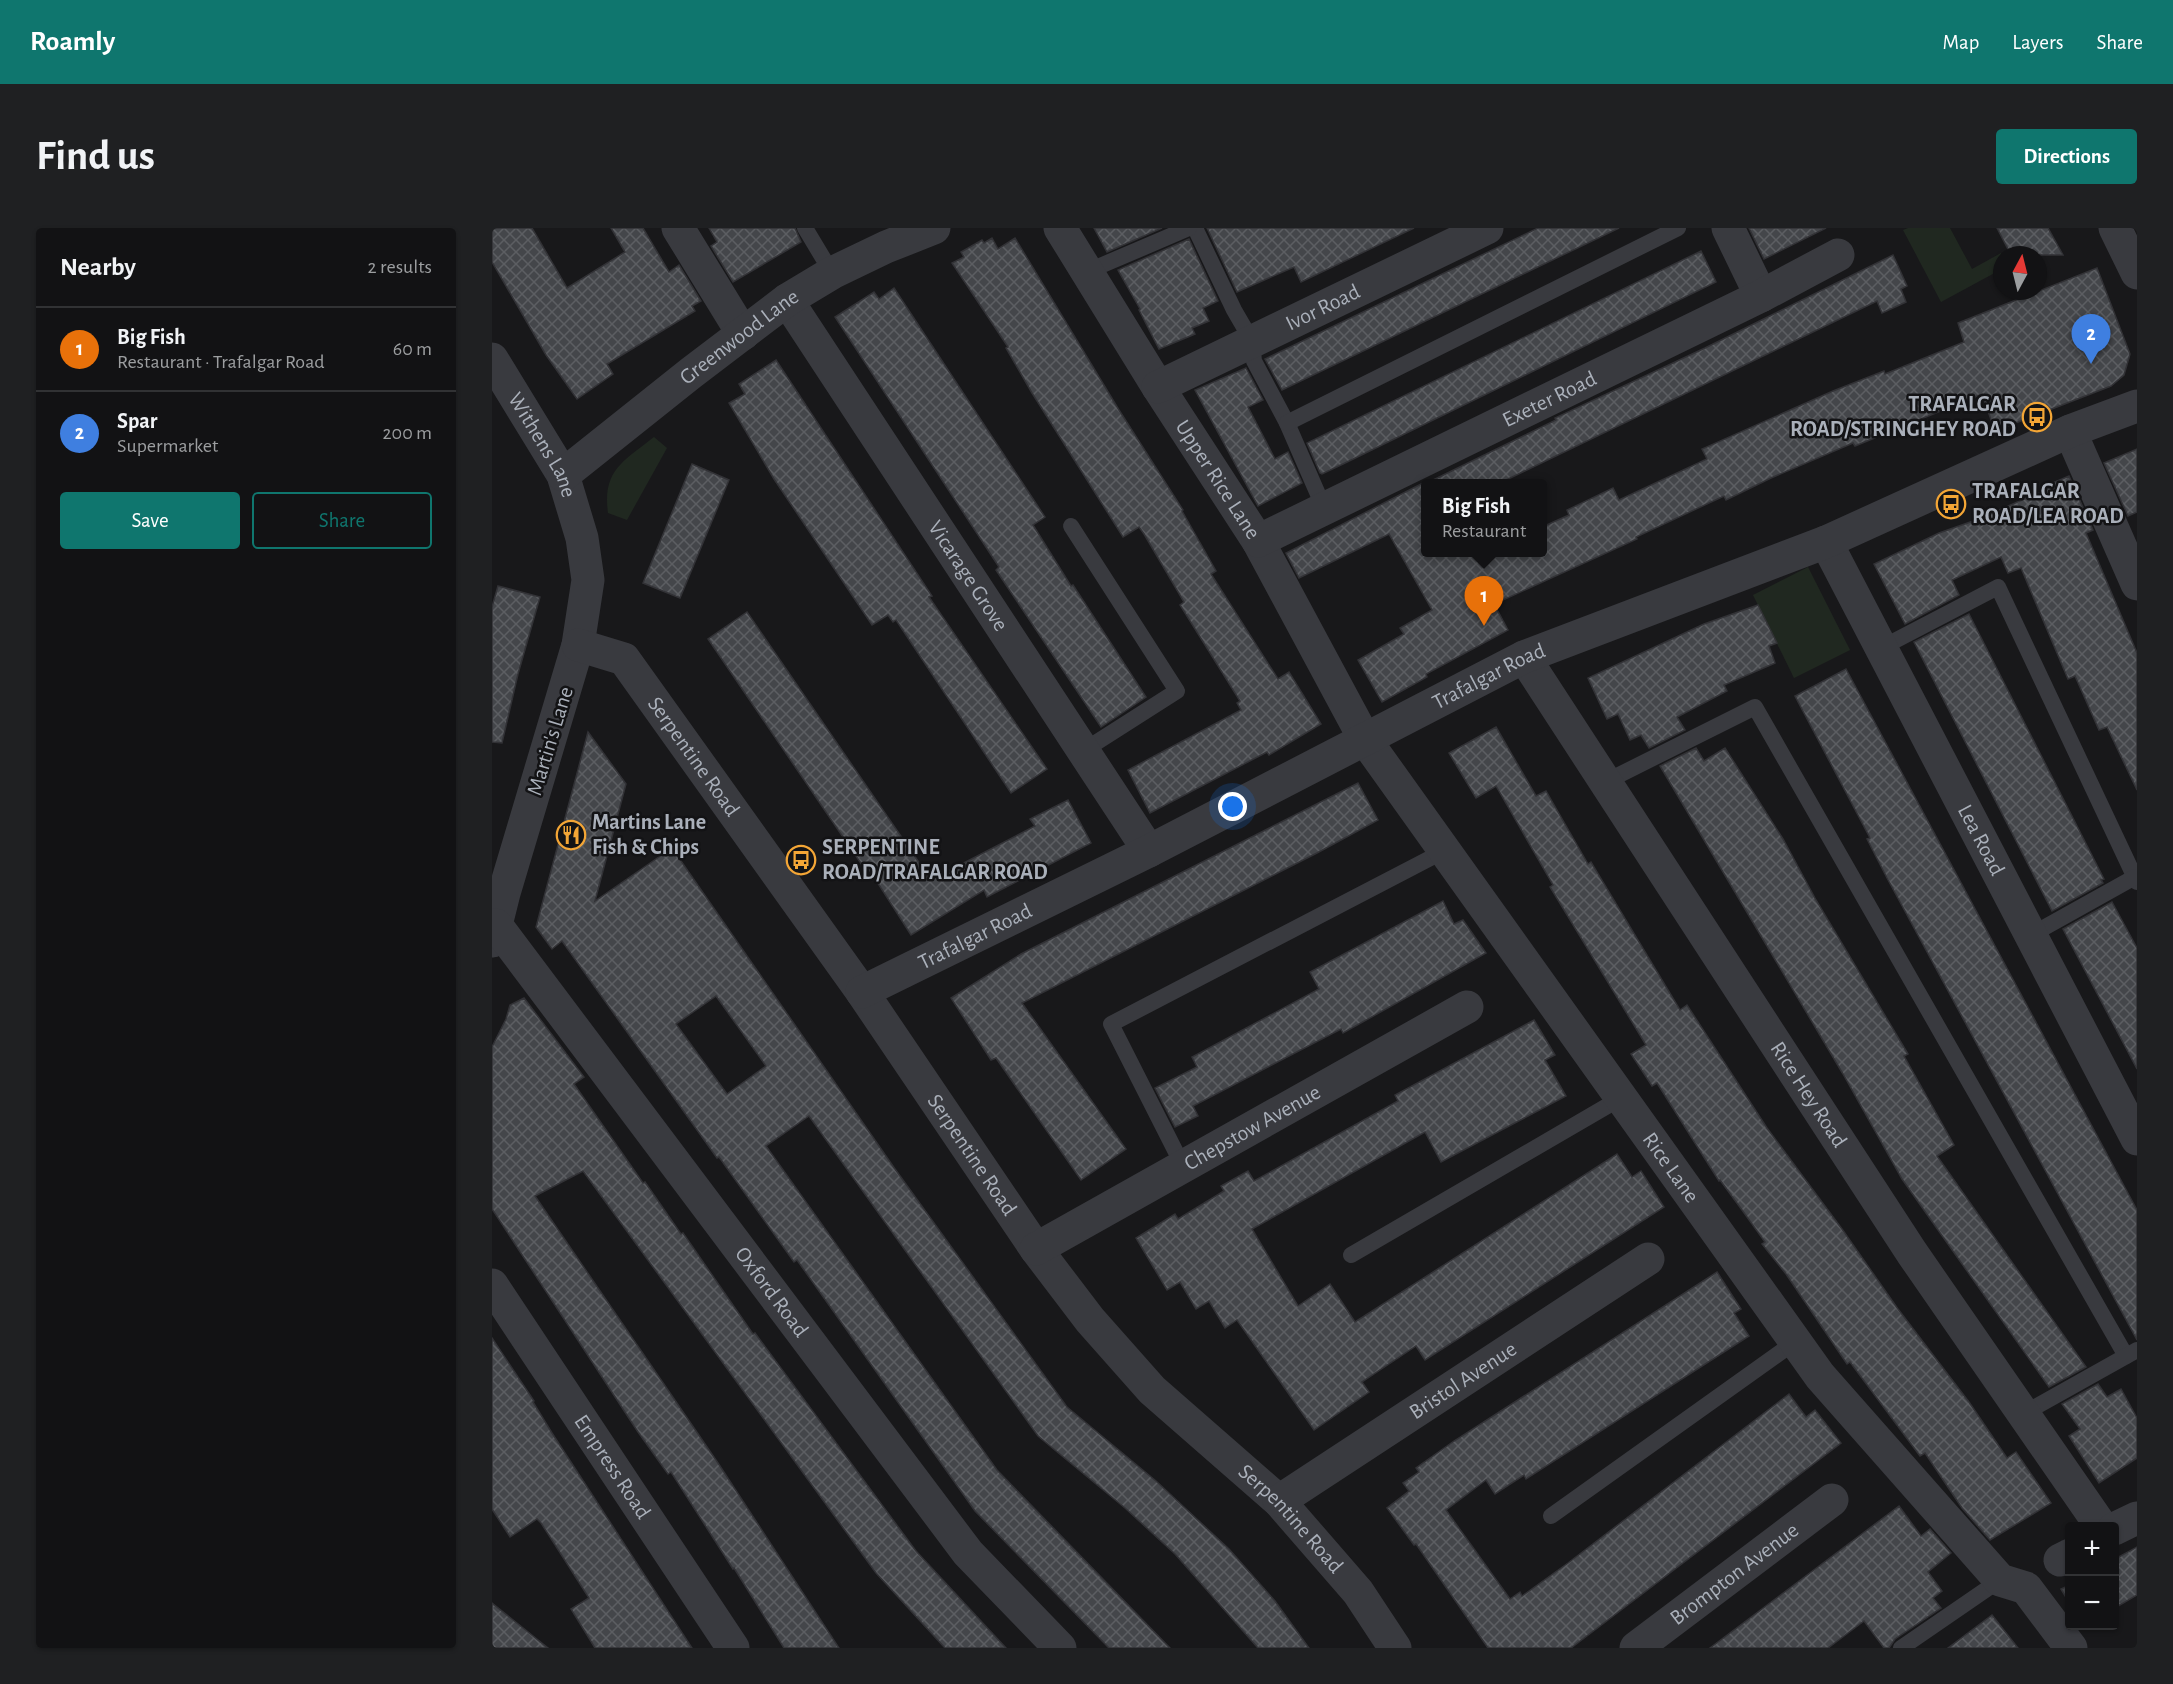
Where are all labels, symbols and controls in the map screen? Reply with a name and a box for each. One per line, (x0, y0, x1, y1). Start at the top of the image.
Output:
text: Roamly (30, 28, 115, 56)
text: Map (1943, 32, 1979, 53)
text: Layers (2012, 32, 2063, 53)
text: Share (2096, 32, 2143, 53)
button: Directions (1996, 129, 2137, 184)
text: Find us (36, 135, 155, 177)
north arrow (1993, 246, 2047, 300)
text: Nearby (60, 254, 136, 280)
text: 2 results (368, 257, 432, 277)
street label: Ivor Road (1282, 280, 1363, 335)
street label: Greenwood Lane (675, 285, 802, 389)
pin: 2 (2072, 314, 2110, 364)
text: Big Fish (117, 326, 186, 348)
text: 1 (76, 339, 83, 359)
text: 60 m (393, 339, 432, 359)
text: Restaurant · Trafalgar Road (117, 352, 325, 372)
street label: Exeter Road (1499, 367, 1600, 431)
street label: Withens Lane (504, 388, 580, 500)
place label: TRAFALGAR ROAD/STRINGHEY ROAD (1790, 393, 2016, 440)
bus stop icon: TRAFALGAR ROAD/STRINGHEY ROAD (2021, 401, 2053, 433)
text: Spar (117, 410, 157, 432)
street label: Upper Rice Lane (1171, 416, 1265, 543)
text: 2 (75, 423, 84, 443)
text: 200 m (382, 423, 432, 443)
text: Supermarket (117, 436, 218, 456)
popup (1421, 479, 1547, 557)
place label: TRAFALGAR ROAD/LEA ROAD (1972, 480, 2124, 527)
bus stop icon: TRAFALGAR ROAD/LEA ROAD (1935, 488, 1967, 520)
button: Save (60, 492, 240, 549)
button: Share (252, 492, 432, 549)
text: Big Fish (1442, 495, 1510, 517)
street label: Vicarage Grove (924, 517, 1012, 635)
text: Restaurant (1442, 521, 1526, 541)
pin: 1 (1464, 576, 1504, 626)
street label: Trafalgar Road (1429, 639, 1548, 713)
street label: Martin's Lane (523, 684, 577, 798)
street label: Serpentine Road (644, 693, 744, 820)
your location (1218, 792, 1247, 821)
street label: Lea Road (1954, 801, 2009, 879)
place label: Martins Lane Fish & Chips (592, 811, 706, 858)
restaurant icon: Martins Lane Fish & Chips (555, 819, 587, 851)
place label: SERPENTINE ROAD/TRAFALGAR ROAD (822, 836, 1048, 883)
bus stop icon: SERPENTINE ROAD/TRAFALGAR ROAD (785, 844, 817, 876)
street label: Trafalgar Road (915, 899, 1035, 973)
street label: Rice Hey Road (1766, 1038, 1851, 1151)
street label: Chepstow Avenue (1180, 1081, 1324, 1174)
street label: Serpentine Road (924, 1090, 1021, 1219)
street label: Rice Lane (1639, 1128, 1703, 1207)
street label: Oxford Road (731, 1243, 813, 1341)
street label: Bristol Avenue (1406, 1337, 1520, 1423)
street label: Empress Road (570, 1411, 655, 1523)
street label: Serpentine Road (1234, 1460, 1347, 1577)
street label: Brompton Avenue (1666, 1519, 1802, 1629)
map controls (2065, 1522, 2119, 1630)
button: + (2065, 1522, 2119, 1576)
button: − (2065, 1576, 2119, 1630)

